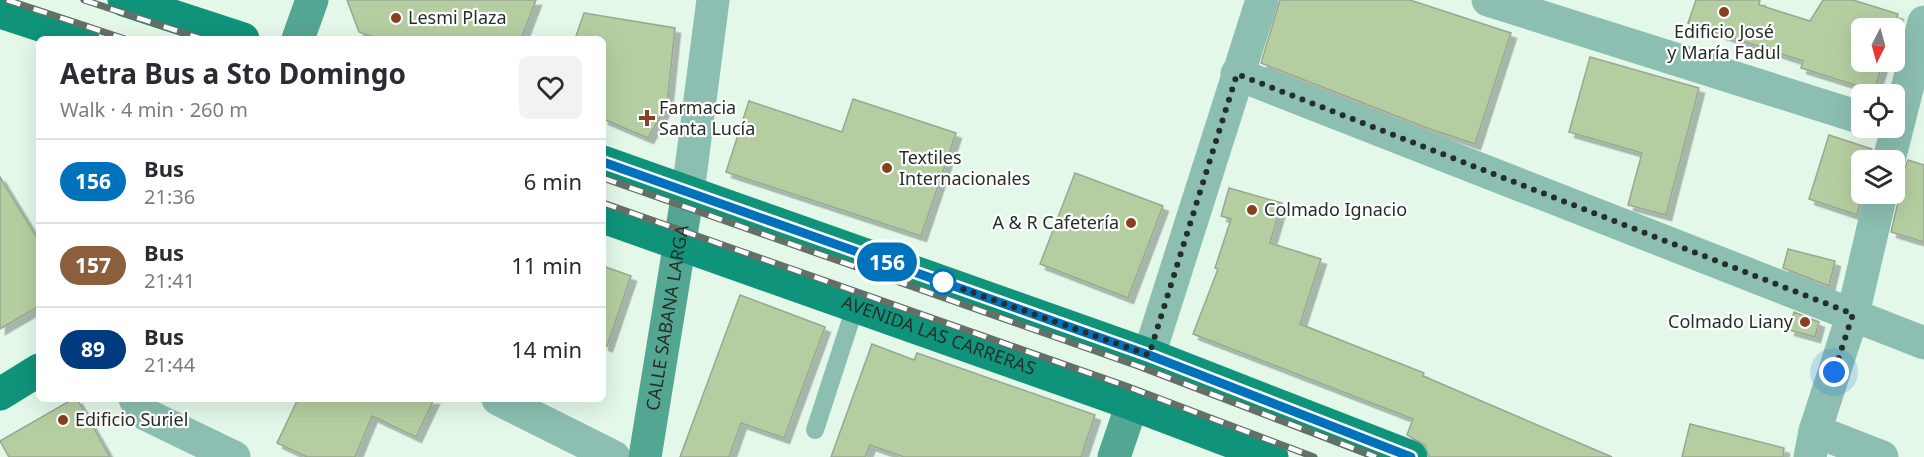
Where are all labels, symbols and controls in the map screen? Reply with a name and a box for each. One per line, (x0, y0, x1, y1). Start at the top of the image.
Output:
place label: Lesmi Plaza (408, 5, 507, 29)
marker: Edificio José y María Fadul (1717, 5, 1731, 19)
marker: Lesmi Plaza (389, 11, 403, 25)
north arrow (1851, 18, 1905, 72)
map controls (1851, 18, 1905, 204)
place label: Edificio José y María Fadul (1667, 19, 1781, 64)
text: Aetra Bus a Sto Domingo (60, 54, 406, 92)
button: heart (519, 56, 582, 119)
button: locate (1851, 84, 1905, 138)
place label: Farmacia Santa Lucía (659, 95, 755, 140)
text: Walk · 4 min · 260 m (60, 96, 248, 123)
marker: Farmacia Santa Lucía (640, 111, 654, 125)
place label: Textiles Internacionales (899, 145, 1030, 190)
button: layers (1851, 150, 1905, 204)
text: Bus (144, 153, 184, 183)
marker: Textiles Internacionales (880, 161, 894, 175)
text: 6 min (524, 166, 582, 196)
text: 156 (75, 167, 111, 195)
text: 21:36 (144, 183, 195, 210)
place label: Colmado Ignacio (1264, 197, 1407, 221)
marker: Colmado Ignacio (1245, 203, 1259, 217)
place label: A & R Cafetería (992, 210, 1119, 234)
marker: A & R Cafetería (1124, 216, 1138, 230)
street label: CALLE SABANA LARGA (640, 223, 694, 412)
text: Bus (144, 237, 184, 267)
line badge: 156 (852, 242, 922, 282)
text: 156 (869, 248, 905, 276)
text: 11 min (511, 250, 582, 280)
text: 157 (75, 251, 111, 279)
text: 21:41 (144, 267, 195, 294)
unlabelled marker (930, 269, 956, 295)
street label: AVENIDA LAS CARRERAS (839, 289, 1039, 380)
place label: Colmado Liany (1668, 309, 1794, 333)
marker: Colmado Liany (1798, 315, 1812, 329)
text: Bus (144, 321, 184, 351)
text: 14 min (511, 334, 582, 364)
text: 89 (81, 335, 105, 363)
text: 21:44 (144, 351, 195, 378)
your location (1819, 357, 1849, 387)
place label: Edificio Suriel (75, 407, 188, 431)
marker: Edificio Suriel (56, 413, 70, 427)

